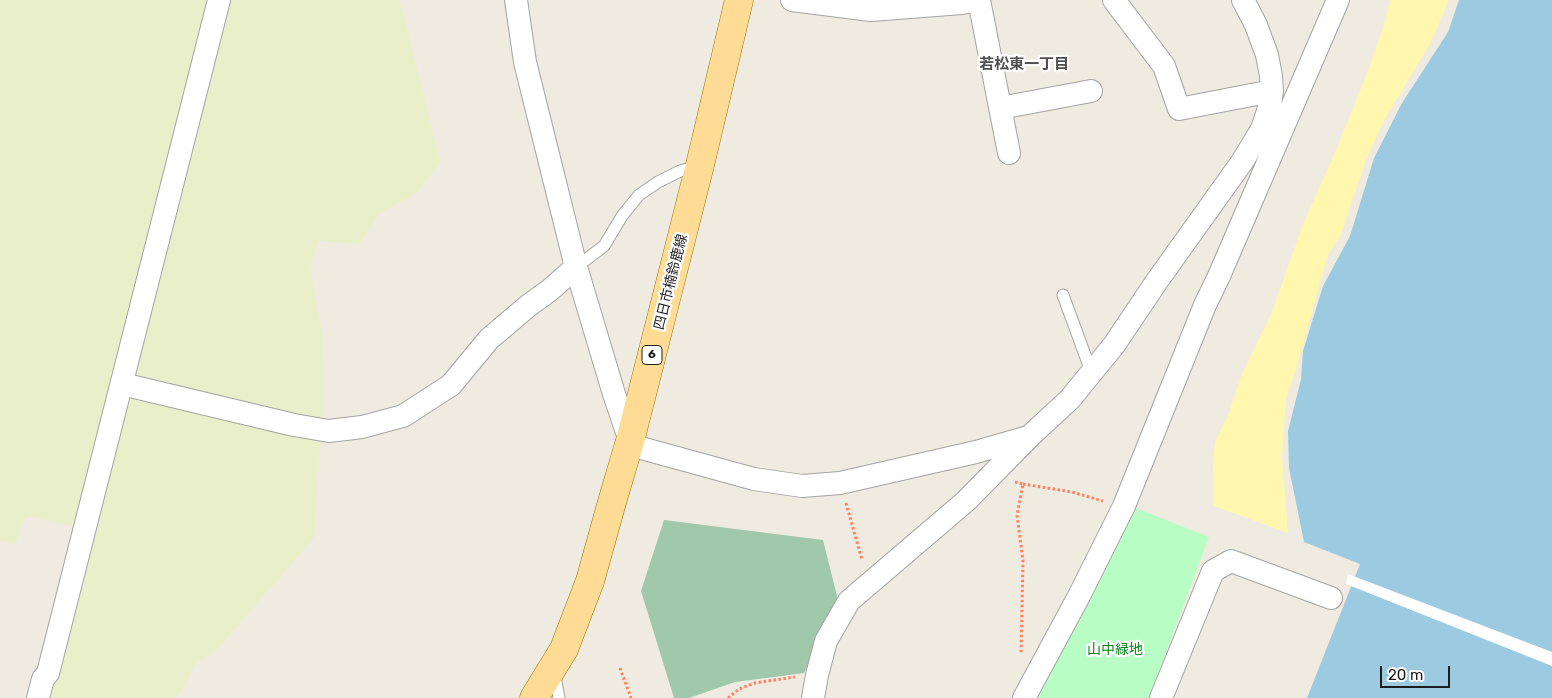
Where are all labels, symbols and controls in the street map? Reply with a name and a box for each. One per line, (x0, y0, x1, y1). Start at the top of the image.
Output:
district label: 若松東一丁目 (979, 56, 1069, 74)
street label: 四日市楠鈴鹿線 (651, 232, 691, 332)
road number: 6 (642, 346, 662, 364)
park label: 山中緑地 (1087, 642, 1143, 658)
scale bar (1382, 656, 1452, 688)
text: 20 m (1388, 666, 1423, 684)

